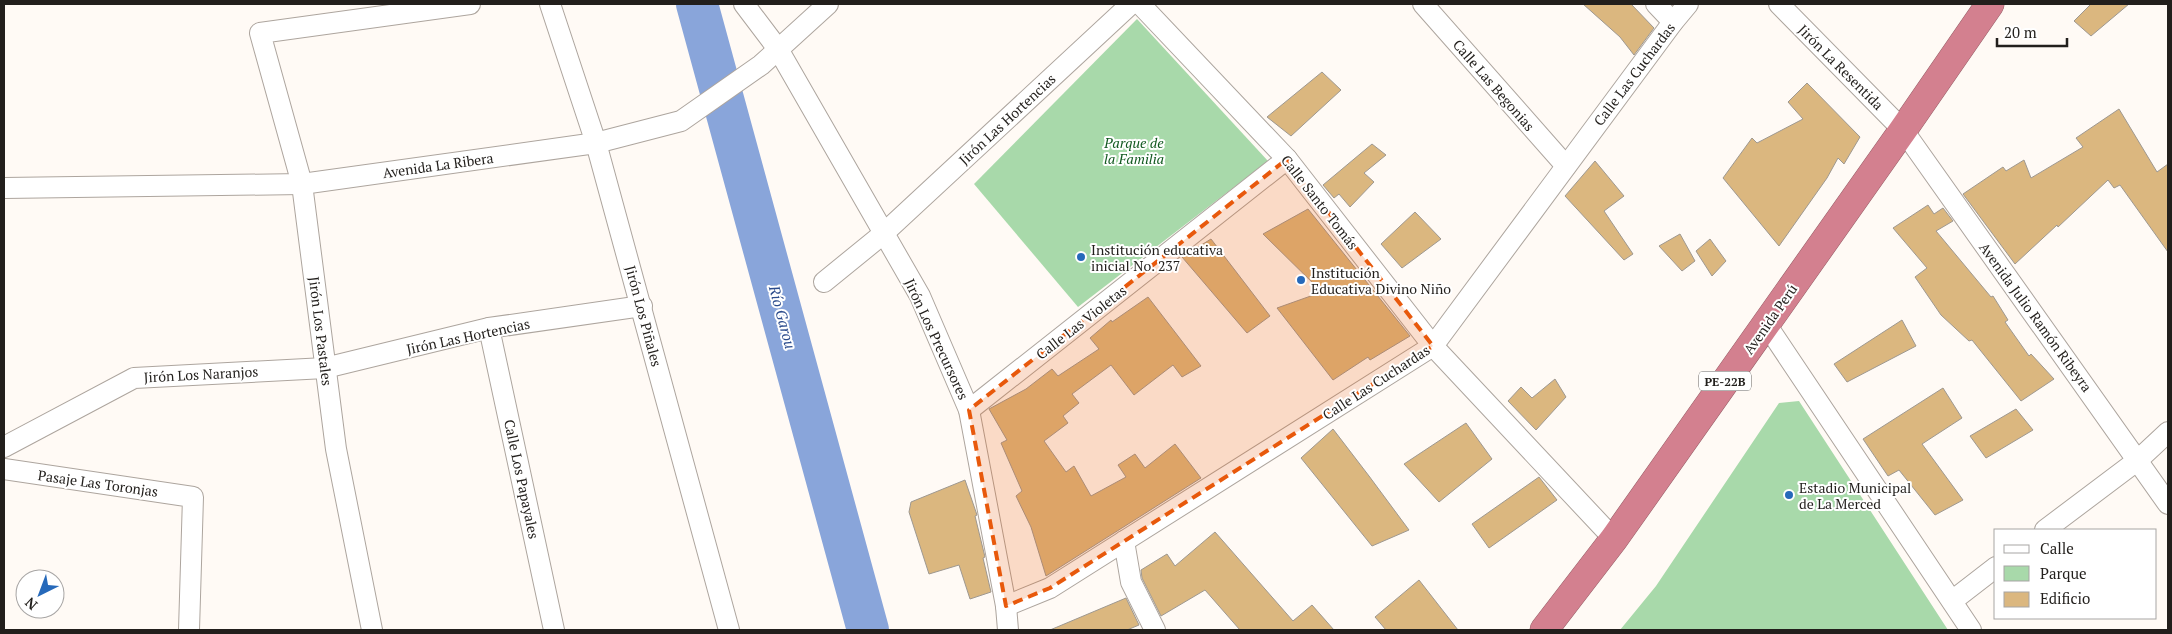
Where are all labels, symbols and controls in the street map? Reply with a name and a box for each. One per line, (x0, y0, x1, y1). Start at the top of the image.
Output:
scale bar (1997, 15, 2067, 47)
street label: Calle Las Cuchardas (1589, 19, 1679, 129)
street label: Jirón La Resentida (1794, 20, 1888, 114)
text: 20 m (2004, 22, 2037, 42)
street label: Calle Las Begonias (1449, 35, 1539, 135)
street label: Jirón Las Hortencias (955, 69, 1059, 169)
park label: Parque de la Familia (1103, 133, 1164, 168)
street label: Avenida La Ribera (381, 148, 495, 182)
street label: Calle Santo Tomás (1277, 151, 1363, 253)
street label: Avenida Julio Ramón Ribeyra (1975, 239, 2097, 395)
place label: Institución educativa inicial No. 237 (1091, 240, 1223, 275)
marker: Institución educativa inicial No. 237 (1075, 251, 1087, 263)
street label: Jirón Los Piñales (621, 263, 667, 369)
place label: Institución Educativa Divino Niño (1311, 263, 1451, 298)
marker: Institución Educativa Divino Niño (1295, 274, 1307, 286)
street label: Jirón Los Pastales (305, 275, 337, 387)
street label: Jirón Los Precursores (901, 275, 973, 403)
street label: Avenida Perú (1739, 280, 1801, 358)
street label: Calle Las Violetas (1032, 281, 1130, 363)
water label: Río Garou (765, 282, 801, 351)
street label: Jirón Las Hortencias (405, 314, 531, 358)
street label: Calle Las Cuchardas (1319, 340, 1433, 424)
street label: Jirón Los Naranjos (143, 362, 259, 386)
road number: PE-22B (1699, 372, 1751, 391)
street label: Calle Los Papayales (500, 418, 544, 540)
street label: Pasaje Las Toronjas (37, 465, 159, 501)
place label: Estadio Municipal de La Merced (1799, 478, 1911, 513)
marker: Estadio Municipal de La Merced (1783, 489, 1795, 501)
legend (1994, 529, 2157, 619)
text: Calle (2040, 538, 2074, 558)
text: Parque (2040, 563, 2087, 583)
north arrow (15, 569, 65, 619)
text: Edificio (2040, 588, 2090, 608)
text: N (20, 593, 41, 615)

